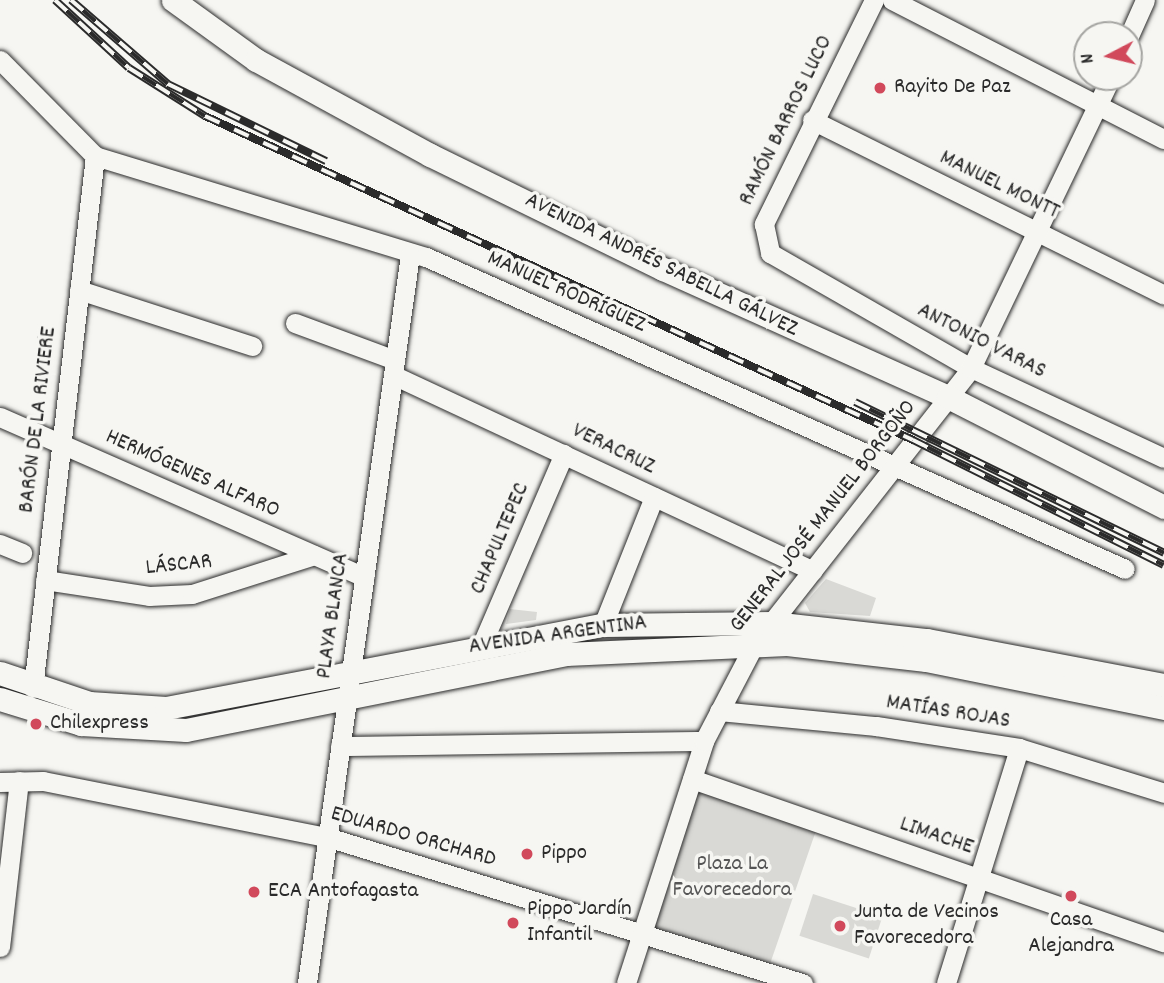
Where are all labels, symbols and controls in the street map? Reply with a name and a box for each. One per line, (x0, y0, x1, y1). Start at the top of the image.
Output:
north arrow (1073, 21, 1143, 91)
street label: RAMÓN BARROS LUCO (734, 31, 840, 211)
text: N (1075, 52, 1103, 65)
place label: Rayito De Paz (894, 74, 1011, 102)
marker: Rayito De Paz (872, 80, 888, 96)
street label: MANUEL MONTT (935, 145, 1063, 227)
street label: AVENIDA ANDRÉS SABELLA GÁLVEZ (520, 188, 802, 344)
street label: MANUEL RODRÍGUEZ (482, 246, 650, 340)
street label: ANTONIO VARAS (912, 298, 1050, 386)
street label: BARÓN DE LA RIVIERE (14, 325, 64, 515)
street label: GENERAL JOSÉ MANUEL BORGOÑO (725, 395, 923, 639)
street label: VERACRUZ (567, 418, 659, 482)
street label: HERMÓGENES ALFARO (101, 424, 283, 526)
street label: CHAPULTEPEC (465, 479, 537, 599)
street label: LÁSCAR (144, 549, 214, 583)
street label: PLAYA BLANCA (312, 551, 356, 681)
street label: AVENIDA ARGENTINA (467, 610, 649, 662)
street label: MATÍAS ROJAS (884, 690, 1012, 736)
place label: Chilexpress (50, 710, 149, 738)
marker: Chilexpress (28, 716, 44, 732)
street label: EDUARDO ORCHARD (327, 801, 499, 875)
street label: LIMACHE (896, 812, 976, 862)
place label: Pippo (541, 840, 587, 868)
marker: Pippo (519, 846, 535, 862)
park label: Plaza La Favorecedora (672, 851, 792, 905)
place label: ECA Antofagasta (268, 878, 418, 906)
marker: ECA Antofagasta (246, 884, 262, 900)
marker: Casa Alejandra (1063, 888, 1079, 904)
place label: Pippo Jardín Infantil (527, 896, 632, 950)
place label: Junta de Vecinos Favorecedora (854, 899, 999, 953)
place label: Casa Alejandra (1028, 907, 1114, 961)
marker: Pippo Jardín Infantil (505, 915, 521, 931)
marker: Junta de Vecinos Favorecedora (832, 918, 848, 934)

